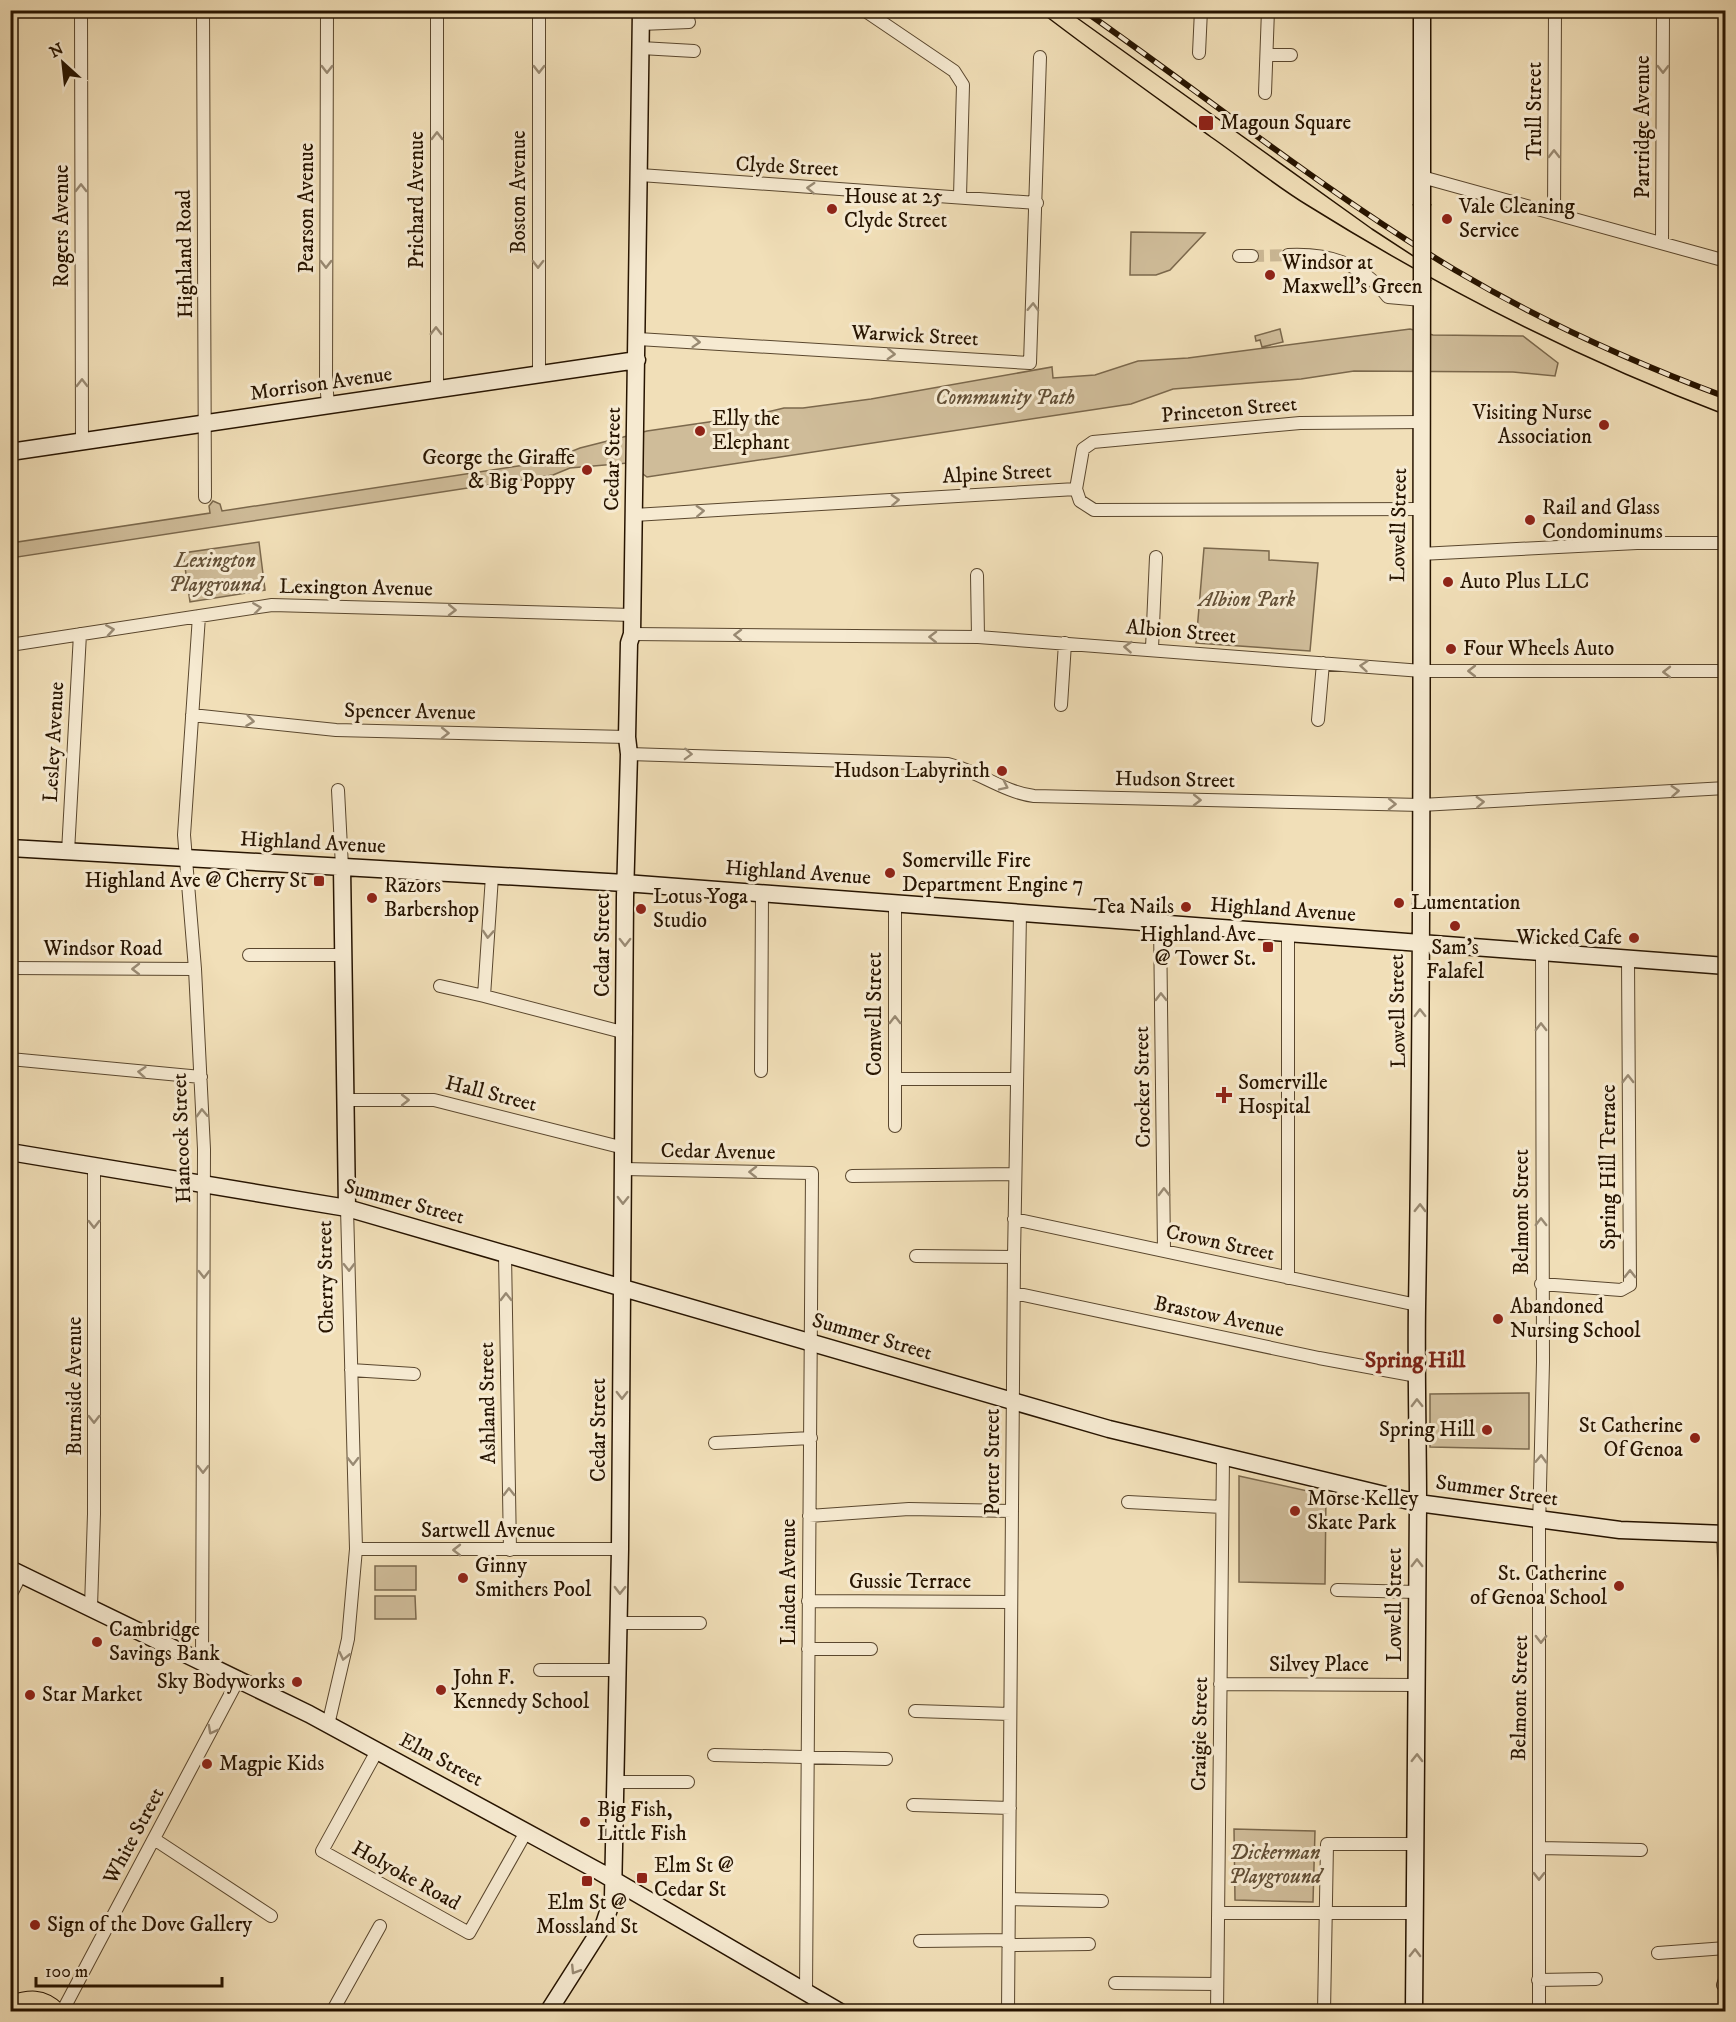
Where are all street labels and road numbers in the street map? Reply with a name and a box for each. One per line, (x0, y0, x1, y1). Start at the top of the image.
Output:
street label: Partridge Avenue (1630, 55, 1656, 199)
street label: Trull Street (1522, 61, 1548, 160)
street label: Boston Avenue (506, 130, 532, 254)
street label: Prichard Avenue (404, 131, 430, 269)
street label: Pearson Avenue (294, 142, 320, 273)
street label: Clyde Street (735, 151, 839, 183)
street label: Rogers Avenue (49, 164, 75, 287)
street label: Highland Road (171, 189, 199, 319)
street label: Warwick Street (850, 320, 980, 352)
street label: Morrison Avenue (248, 361, 394, 407)
street label: Princeton Street (1160, 391, 1298, 429)
street label: Cedar Street (599, 406, 627, 511)
street label: Alpine Street (942, 458, 1053, 490)
street label: Lowell Street (1385, 467, 1413, 582)
street label: Lexington Avenue (279, 574, 433, 602)
street label: Albion Street (1125, 614, 1237, 650)
street label: Lesley Avenue (38, 681, 70, 803)
street label: Spencer Avenue (344, 698, 476, 726)
street label: Hudson Street (1115, 766, 1236, 794)
street label: Highland Avenue (239, 826, 387, 860)
street label: Highland Avenue (724, 855, 872, 891)
street label: Highland Avenue (1209, 892, 1357, 928)
street label: Cedar Street (590, 893, 616, 997)
street label: Windsor Road (43, 936, 163, 962)
street label: Conwell Street (862, 952, 888, 1076)
street label: Lowell Street (1384, 953, 1412, 1068)
street label: Crocker Street (1129, 1026, 1157, 1148)
street label: Hall Street (443, 1070, 540, 1118)
street label: Hancock Street (167, 1072, 197, 1204)
street label: Spring Hill Terrace (1596, 1084, 1622, 1250)
street label: Cedar Avenue (660, 1138, 776, 1166)
street label: Belmont Street (1509, 1149, 1535, 1275)
street label: Summer Street (341, 1173, 467, 1231)
street label: Crown Street (1163, 1219, 1277, 1267)
street label: Cherry Street (312, 1220, 340, 1334)
street label: Brastow Avenue (1152, 1291, 1287, 1344)
street label: Summer Street (809, 1308, 935, 1367)
street label: Burnside Avenue (62, 1316, 88, 1455)
street label: Ashland Street (474, 1341, 502, 1464)
street label: Cedar Street (586, 1378, 612, 1482)
street label: Porter Street (980, 1408, 1006, 1516)
street label: Summer Street (1434, 1470, 1560, 1512)
street label: Sartwell Avenue (421, 1518, 555, 1544)
street label: Linden Avenue (776, 1518, 802, 1645)
street label: Lowell Street (1382, 1548, 1408, 1662)
street label: Gussie Terrace (849, 1569, 971, 1595)
street label: Belmont Street (1506, 1635, 1534, 1761)
street label: Silvey Place (1269, 1652, 1369, 1678)
street label: Craigie Street (1186, 1676, 1214, 1791)
street label: Elm Street (395, 1727, 488, 1793)
street label: White Street (97, 1783, 170, 1890)
street label: Holyoke Road (347, 1835, 465, 1917)

